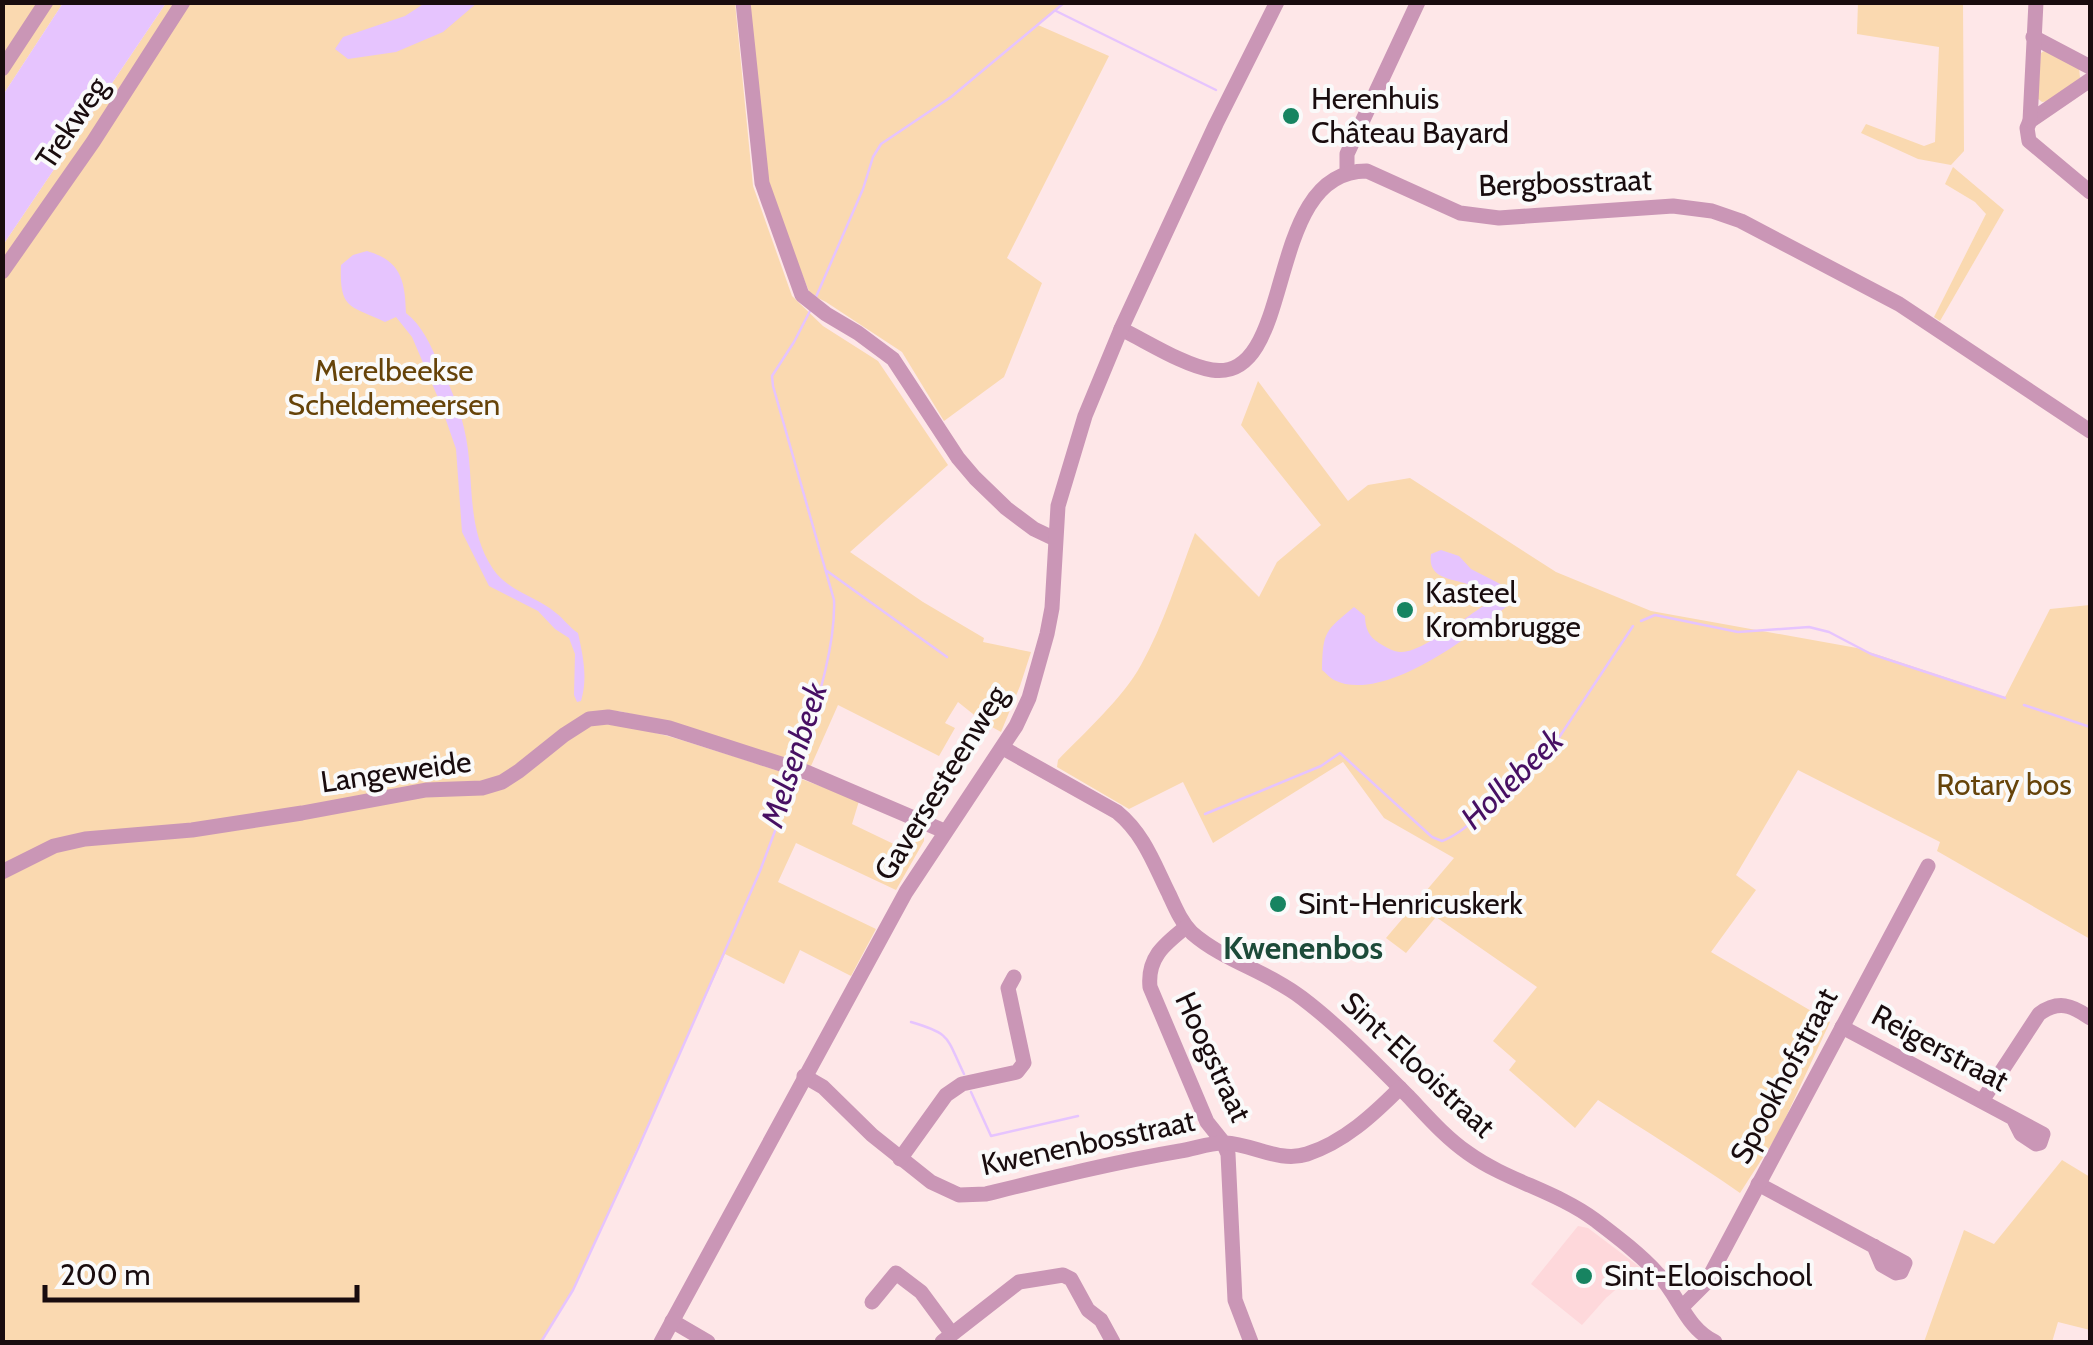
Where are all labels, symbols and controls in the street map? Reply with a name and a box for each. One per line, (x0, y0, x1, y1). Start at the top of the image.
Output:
street label: Trekweg (27, 69, 116, 176)
place label: Herenhuis Château Bayard (1311, 80, 1509, 151)
marker: Herenhuis Château Bayard (1280, 105, 1302, 127)
street label: Bergbosstraat (1478, 161, 1652, 204)
park label: Merelbeekse Scheldemeersen (288, 352, 500, 423)
place label: Kasteel Krombrugge (1425, 574, 1581, 645)
marker: Kasteel Krombrugge (1394, 599, 1416, 621)
water label: Melsenbeek (752, 677, 836, 833)
street label: Gaversesteenweg (866, 678, 1016, 887)
water label: Hollebeek (1452, 720, 1572, 837)
street label: Langeweide (318, 743, 474, 800)
park label: Rotary bos (1936, 766, 2072, 803)
place label: Sint-Henricuskerk (1298, 885, 1523, 922)
marker: Sint-Henricuskerk (1267, 893, 1289, 915)
district label: Kwenenbos (1223, 928, 1383, 967)
street label: Spookhofstraat (1722, 982, 1845, 1170)
street label: Sint-Elooistraat (1334, 984, 1503, 1145)
street label: Hoogstraat (1167, 986, 1260, 1128)
street label: Reigerstraat (1866, 996, 2015, 1099)
street label: Kwenenbosstraat (978, 1102, 1198, 1183)
scale bar (45, 1240, 358, 1302)
text: 200 m (60, 1256, 151, 1293)
place label: Sint-Elooischool (1604, 1257, 1812, 1294)
marker: Sint-Elooischool (1573, 1265, 1595, 1287)

